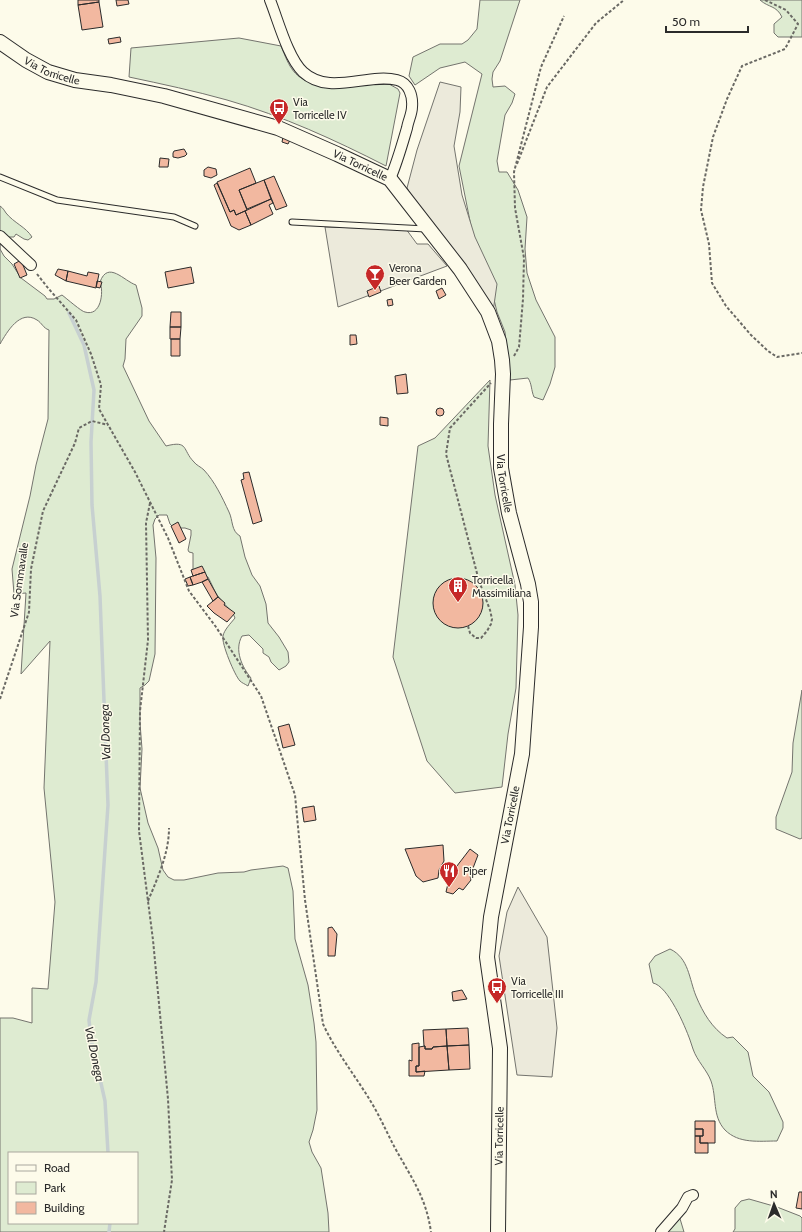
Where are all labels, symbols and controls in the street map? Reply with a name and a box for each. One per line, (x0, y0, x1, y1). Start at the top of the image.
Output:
scale bar (666, 8, 748, 34)
text: 50 m (672, 14, 700, 29)
street label: Via Torricelle (22, 53, 81, 88)
place label: Via Torricelle IV (293, 95, 347, 122)
bus stop icon: Via Torricelle IV (268, 97, 290, 125)
street label: Via Torricelle (331, 146, 390, 184)
place label: Verona Beer Garden (389, 261, 447, 288)
bar icon: Verona Beer Garden (364, 263, 386, 291)
street label: Via Torricelle (494, 454, 516, 514)
street label: Via Sommavalle (7, 541, 31, 618)
place label: Torricella Massimiliana (472, 573, 532, 600)
building icon: Torricella Massimiliana (447, 575, 469, 603)
water label: Val Donega (97, 704, 113, 760)
street label: Via Torricelle (498, 784, 523, 845)
restaurant icon: Piper (438, 860, 460, 888)
place label: Piper (463, 864, 487, 878)
place label: Via Torricelle III (511, 974, 564, 1001)
bus stop icon: Via Torricelle III (486, 976, 508, 1004)
water label: Val Donega (82, 1025, 108, 1083)
street label: Via Torricelle (491, 1106, 507, 1166)
legend (8, 1152, 138, 1224)
text: Road (44, 1160, 70, 1175)
text: Park (44, 1180, 66, 1195)
north arrow (754, 1184, 794, 1224)
text: N (770, 1187, 778, 1201)
text: Building (44, 1200, 86, 1215)

